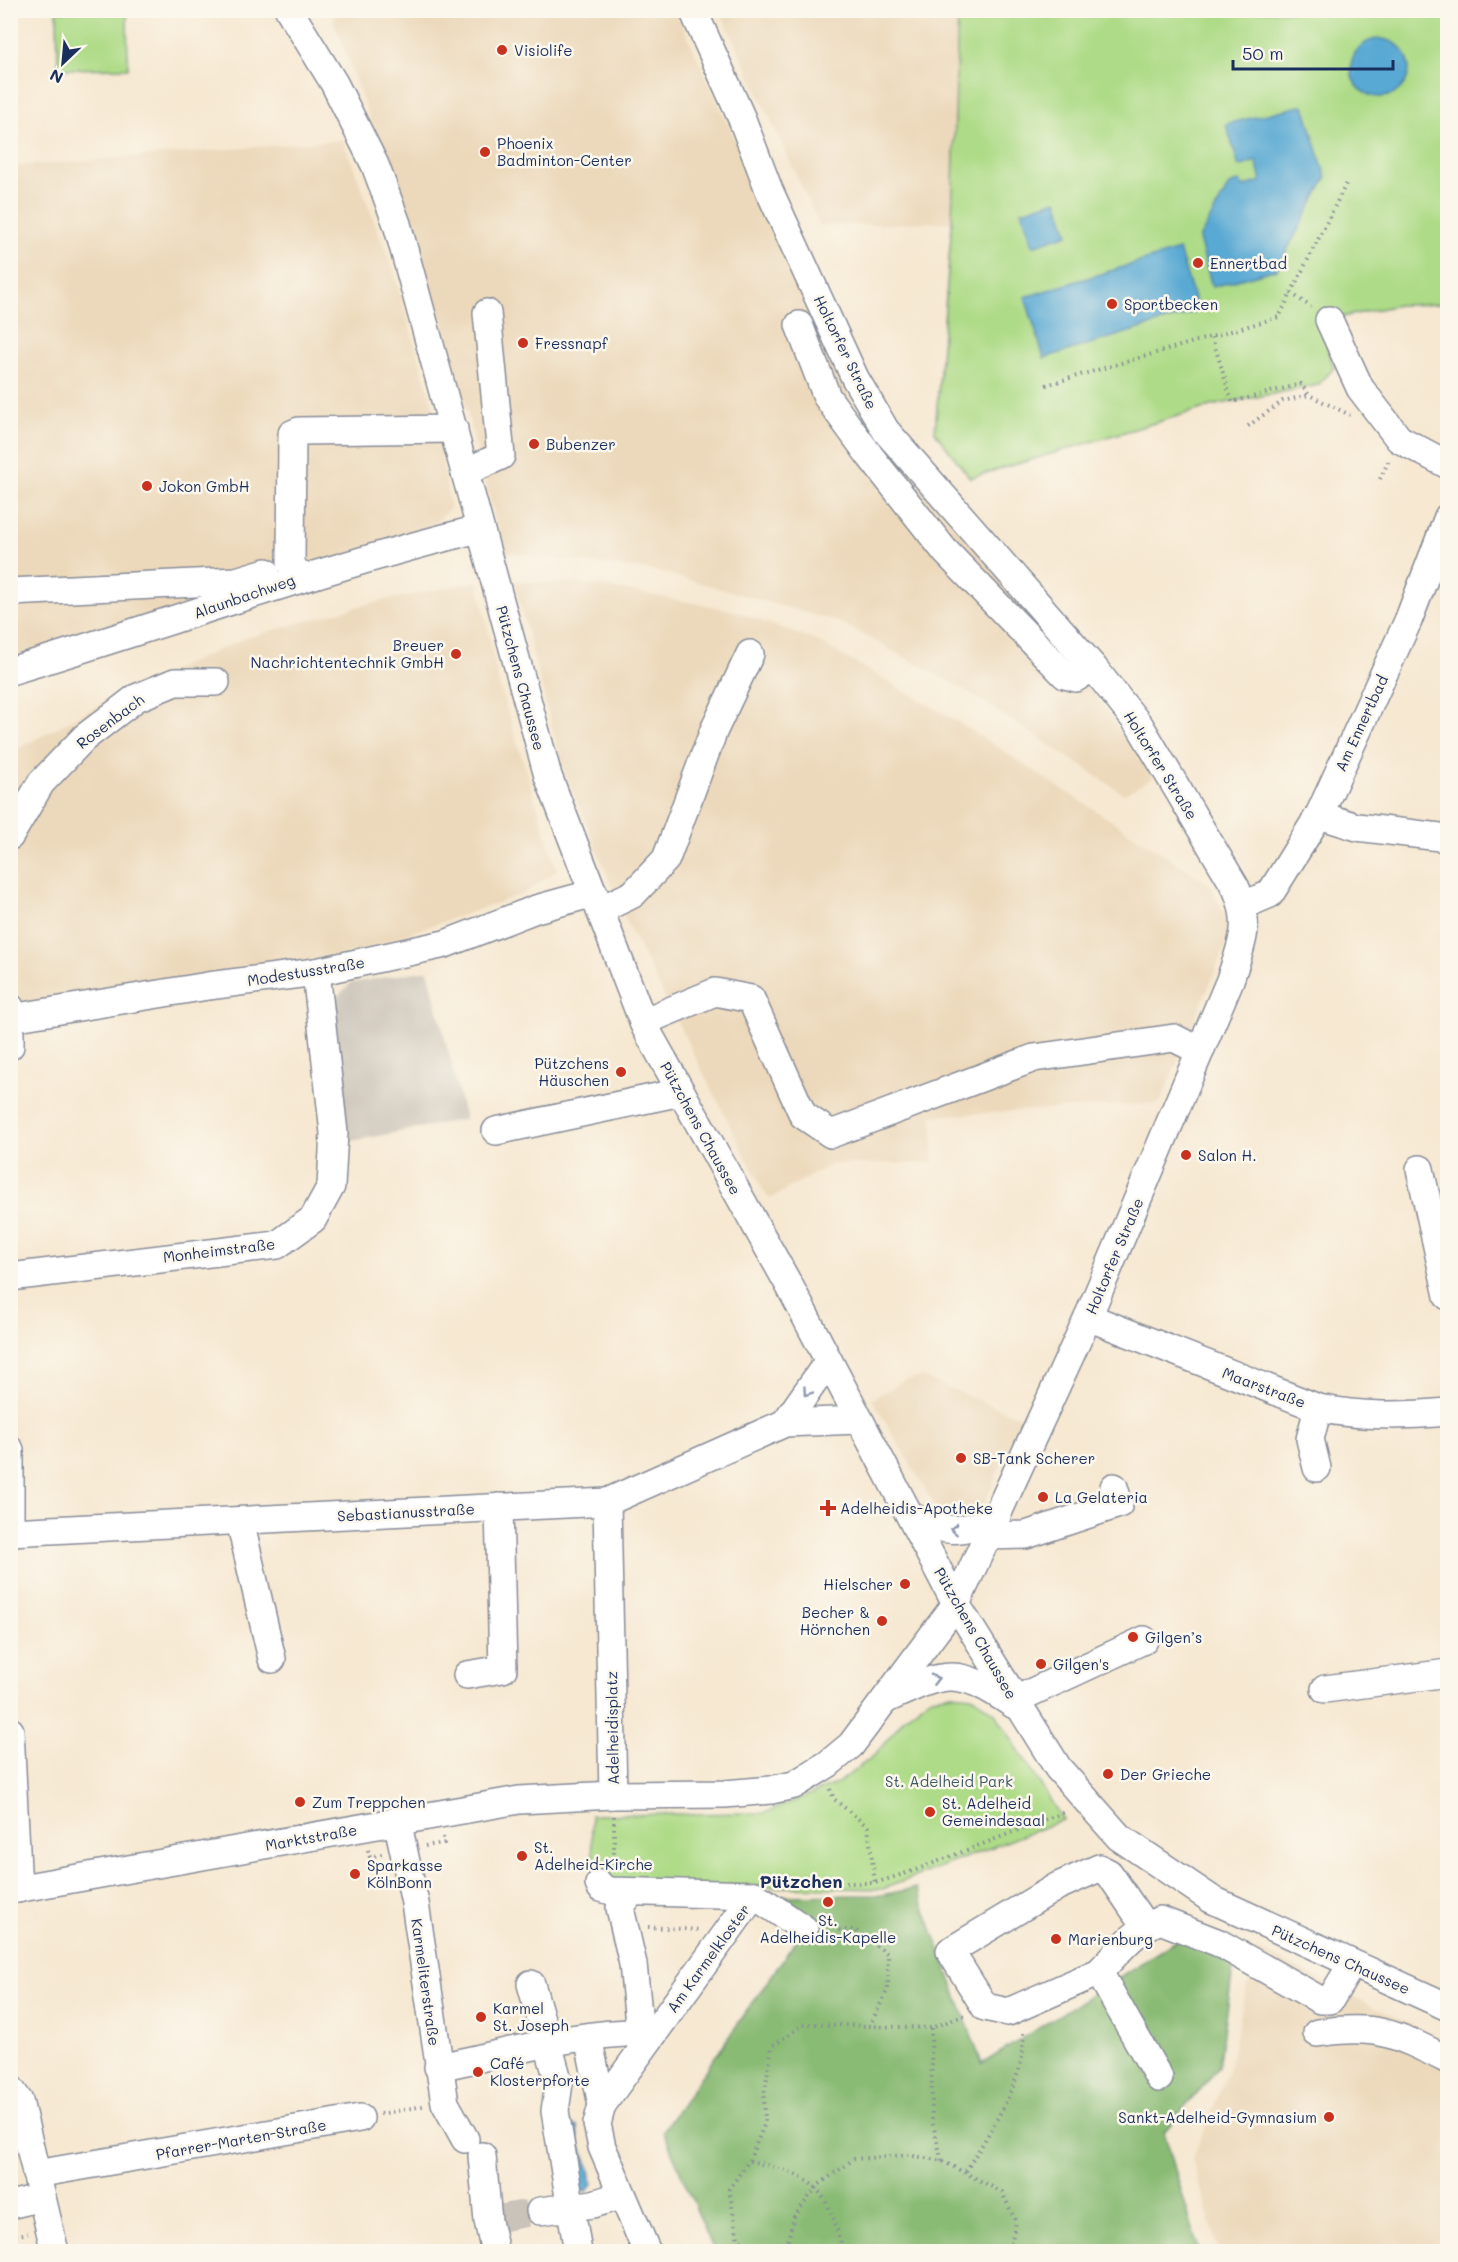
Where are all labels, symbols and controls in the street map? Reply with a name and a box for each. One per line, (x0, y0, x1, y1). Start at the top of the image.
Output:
north arrow (33, 33, 93, 93)
scale bar (1233, 33, 1394, 71)
place label: Visiolife (514, 40, 573, 60)
text: 50 m (1242, 41, 1284, 65)
marker: Visiolife (495, 43, 509, 57)
text: N (46, 65, 66, 89)
place label: Phoenix Badminton-Center (497, 133, 632, 170)
marker: Phoenix Badminton-Center (478, 145, 492, 159)
place label: Ennertbad (1210, 253, 1287, 273)
marker: Ennertbad (1191, 256, 1205, 270)
street label: Holtorfer Straße (810, 292, 882, 412)
place label: Sportbecken (1124, 294, 1218, 314)
marker: Sportbecken (1105, 297, 1119, 311)
place label: Fressnapf (535, 333, 609, 353)
marker: Fressnapf (516, 336, 530, 350)
place label: Bubenzer (546, 434, 616, 454)
marker: Bubenzer (527, 437, 541, 451)
place label: Jokon GmbH (159, 476, 249, 496)
marker: Jokon GmbH (140, 479, 154, 493)
street label: Alaunbachweg (191, 569, 298, 623)
street label: Pützchens Chaussee (492, 603, 550, 753)
place label: Breuer Nachrichtentechnik GmbH (251, 635, 444, 672)
marker: Breuer Nachrichtentechnik GmbH (449, 647, 463, 661)
street label: Am Ennertbad (1330, 672, 1392, 774)
street label: Rosenbach (72, 689, 148, 753)
street label: Holtorfer Straße (1120, 707, 1202, 823)
street label: Modestusstraße (246, 952, 366, 990)
place label: Pützchens Häuschen (535, 1053, 609, 1090)
street label: Pützchens Chaussee (656, 1058, 746, 1198)
marker: Pützchens Häuschen (614, 1065, 628, 1079)
place label: Salon H. (1198, 1145, 1257, 1165)
marker: Salon H. (1179, 1148, 1193, 1162)
street label: Holtorfer Straße (1080, 1195, 1148, 1317)
street label: Monheimstraße (162, 1233, 276, 1267)
street label: Maarstraße (1219, 1362, 1309, 1412)
one-way arrow (803, 1386, 814, 1397)
place label: SB-Tank Scherer (973, 1448, 1095, 1468)
marker: SB-Tank Scherer (954, 1451, 968, 1465)
place label: La Gelateria (1055, 1487, 1148, 1507)
marker: La Gelateria (1036, 1490, 1050, 1504)
street label: Sebastianusstraße (337, 1498, 475, 1526)
place label: Adelheidis-Apotheke (840, 1498, 993, 1518)
marker: Adelheidis-Apotheke (821, 1501, 835, 1515)
one-way arrow (949, 1523, 958, 1536)
street label: Pützchens Chaussee (930, 1563, 1022, 1703)
place label: Hielscher (823, 1574, 893, 1594)
marker: Hielscher (898, 1577, 912, 1591)
place label: Becher & Hörnchen (800, 1602, 870, 1639)
marker: Becher & Hörnchen (875, 1614, 889, 1628)
place label: Gilgen’s (1145, 1627, 1202, 1647)
marker: Gilgen’s (1126, 1630, 1140, 1644)
place label: Gilgen's (1053, 1654, 1109, 1674)
marker: Gilgen's (1034, 1657, 1048, 1671)
street label: Adelheidisplatz (601, 1671, 623, 1785)
one-way arrow (930, 1674, 940, 1687)
place label: Der Grieche (1120, 1764, 1211, 1784)
marker: Der Grieche (1101, 1767, 1115, 1781)
park label: St. Adelheid Park (885, 1771, 1013, 1791)
place label: Zum Treppchen (312, 1792, 426, 1812)
place label: St. Adelheid Gemeindesaal (942, 1793, 1045, 1830)
marker: Zum Treppchen (293, 1795, 307, 1809)
marker: St. Adelheid Gemeindesaal (923, 1805, 937, 1819)
street label: Marktstraße (263, 1819, 359, 1855)
place label: St. Adelheid-Kirche (534, 1837, 653, 1874)
marker: St. Adelheid-Kirche (515, 1849, 529, 1863)
place label: Sparkasse KölnBonn (367, 1855, 443, 1892)
marker: Sparkasse KölnBonn (348, 1867, 362, 1881)
district label: Pützchen (759, 1869, 843, 1893)
marker: St. Adelheidis-Kapelle (821, 1895, 835, 1909)
street label: Am Karmelkloster (662, 1900, 754, 2016)
place label: St. Adelheidis-Kapelle (760, 1910, 896, 1947)
street label: Karmeliterstraße (407, 1917, 445, 2047)
street label: Pützchens Chaussee (1269, 1920, 1413, 1998)
place label: Marienburg (1068, 1929, 1153, 1949)
marker: Marienburg (1049, 1932, 1063, 1946)
place label: Karmel St. Joseph (493, 1998, 569, 2035)
marker: Karmel St. Joseph (474, 2010, 488, 2024)
place label: Café Klosterpforte (490, 2053, 590, 2090)
marker: Café Klosterpforte (471, 2065, 485, 2079)
place label: Sankt-Adelheid-Gymnasium (1118, 2107, 1317, 2127)
marker: Sankt-Adelheid-Gymnasium (1322, 2110, 1336, 2124)
street label: Pfarrer-Marten-Straße (154, 2114, 328, 2164)

